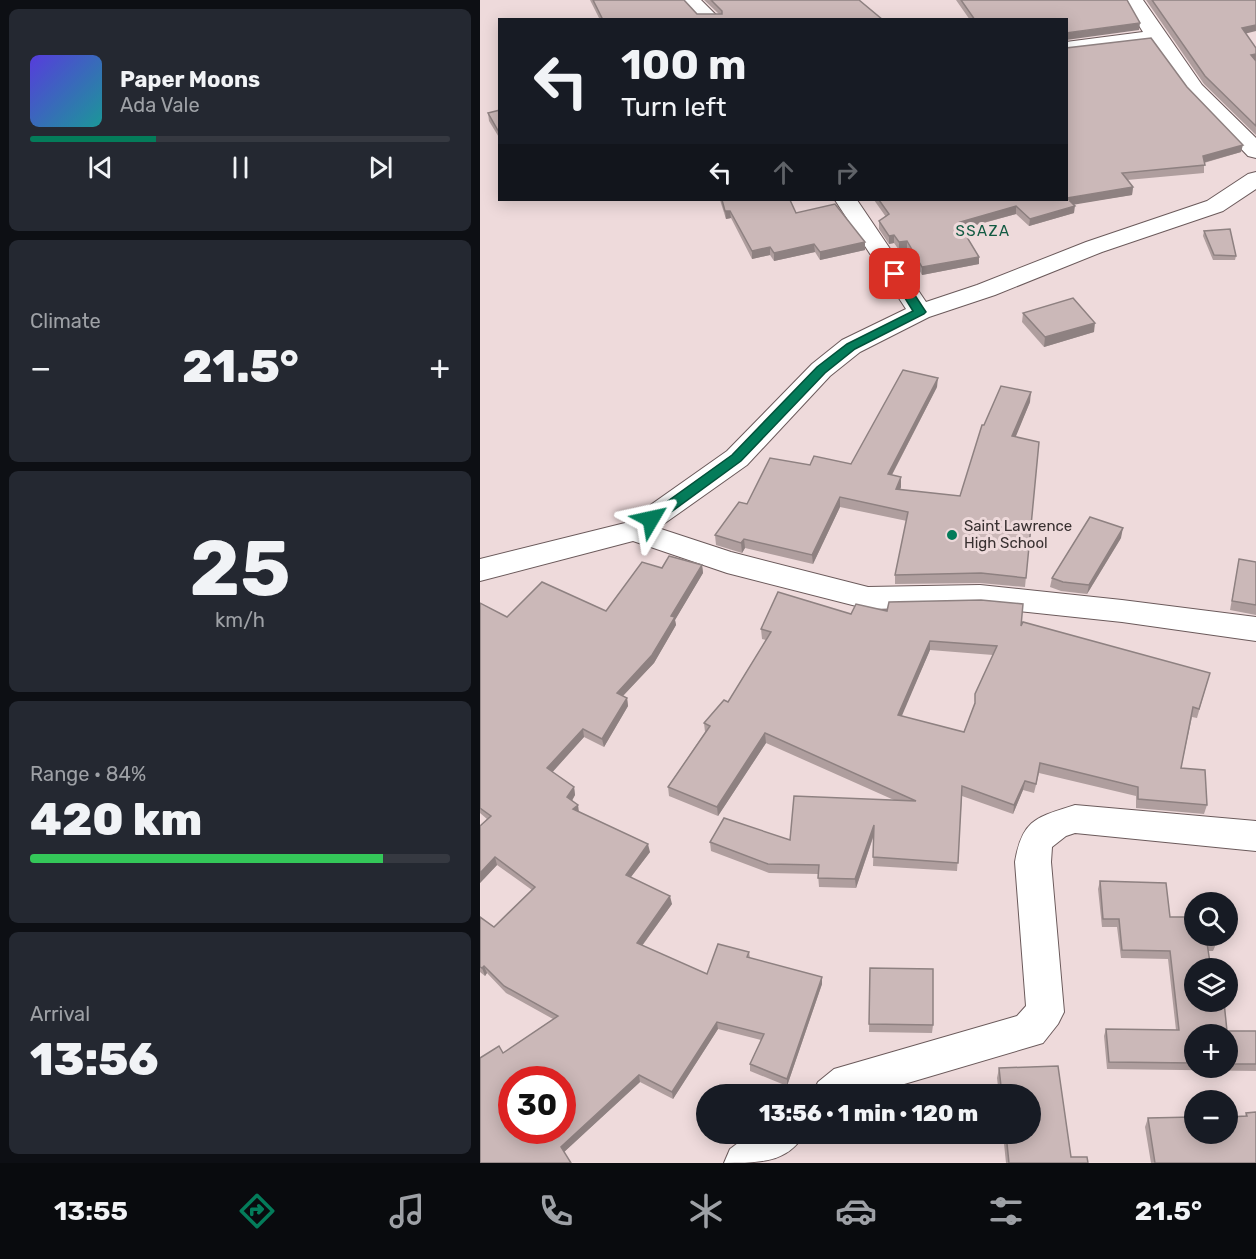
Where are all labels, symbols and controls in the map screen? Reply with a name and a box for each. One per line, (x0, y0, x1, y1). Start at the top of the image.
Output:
text: 100 m (621, 40, 746, 90)
icon: left (522, 42, 600, 120)
text: Paper Moons (120, 66, 260, 93)
text: Turn left (621, 91, 726, 123)
text: Ada Vale (120, 93, 200, 117)
icon: previous (84, 151, 117, 184)
icon: pause (224, 151, 257, 184)
icon: next (364, 151, 397, 184)
icon: left (704, 156, 737, 189)
icon: ahead (767, 156, 800, 189)
icon: right (830, 156, 863, 189)
district label: SSAZA (955, 222, 1011, 240)
pin (869, 248, 920, 299)
icon: arrive (878, 257, 911, 290)
text: Climate (30, 309, 101, 333)
text: 21.5° (182, 340, 299, 393)
text: − (30, 348, 51, 387)
text: + (429, 348, 450, 387)
position arrow (619, 487, 683, 551)
place label: Saint Lawrence High School (964, 517, 1072, 552)
text: 25 (189, 522, 291, 615)
marker: Saint Lawrence High School (945, 528, 959, 542)
text: km/h (215, 608, 265, 632)
text: Range · 84% (30, 762, 146, 786)
text: 420 km (30, 793, 202, 846)
map controls (1184, 892, 1238, 1144)
button: search (1184, 892, 1238, 946)
button: layers (1184, 958, 1238, 1012)
text: Arrival (30, 1002, 90, 1026)
button: + (1184, 1024, 1238, 1078)
text: 13:56 (30, 1033, 159, 1086)
speed limit sign: 30 (498, 1066, 576, 1144)
button: − (1184, 1090, 1238, 1144)
text: 13:56 · 1 min · 120 m (759, 1100, 978, 1127)
icon: directions (236, 1190, 278, 1232)
icon: music (386, 1190, 428, 1232)
icon: phone (535, 1190, 577, 1232)
icon: climate (685, 1190, 727, 1232)
icon: car (835, 1190, 877, 1232)
icon: filters (985, 1190, 1027, 1232)
text: 13:55 (54, 1195, 128, 1227)
text: 21.5° (1135, 1195, 1202, 1227)

